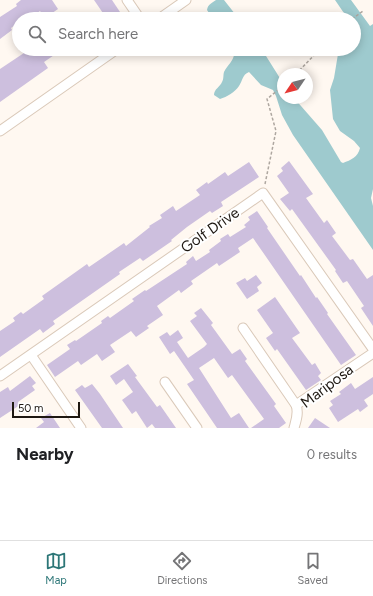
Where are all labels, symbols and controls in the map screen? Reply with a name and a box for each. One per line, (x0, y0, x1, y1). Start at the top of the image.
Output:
search box (12, 12, 361, 56)
icon: search (26, 23, 48, 45)
text: Search here (58, 25, 138, 43)
north arrow (277, 68, 313, 104)
street label: Golf Drive (177, 203, 243, 257)
street label: Mariposa (297, 360, 357, 412)
scale bar (12, 400, 80, 419)
text: 50 m (18, 402, 43, 415)
text: Nearby (16, 444, 74, 464)
text: 0 results (307, 447, 357, 462)
tab: Map (45, 550, 67, 587)
tab: Directions (157, 550, 207, 587)
tab: Saved (298, 550, 328, 587)

